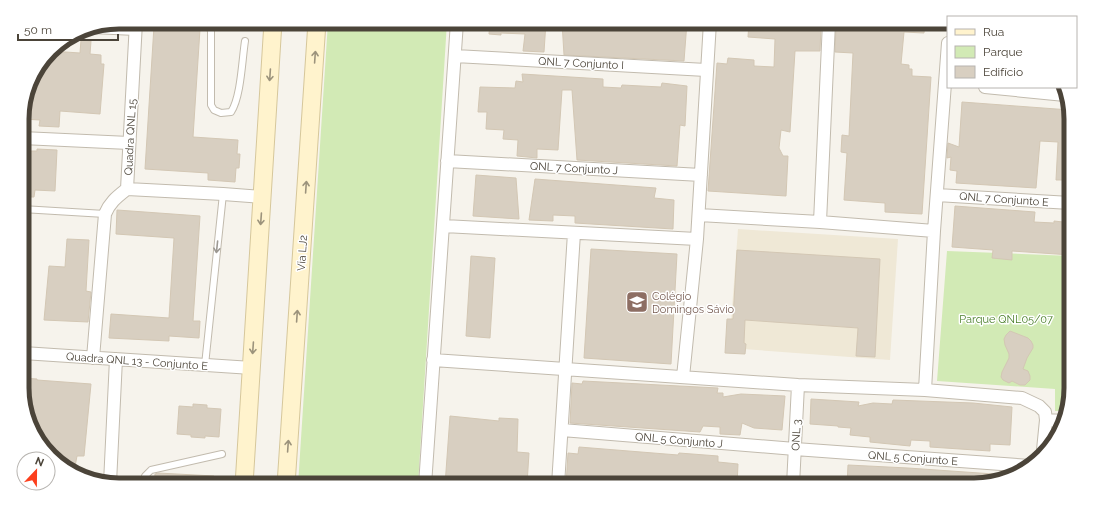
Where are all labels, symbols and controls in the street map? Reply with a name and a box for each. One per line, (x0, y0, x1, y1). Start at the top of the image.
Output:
scale bar (18, 16, 118, 42)
legend (947, 16, 1077, 88)
text: 50 m (24, 23, 52, 37)
text: Rua (983, 25, 1004, 39)
text: Parque (983, 45, 1023, 59)
one-way arrow (311, 51, 318, 64)
street label: QNL 7 Conjunto I (538, 55, 624, 72)
text: Edifício (983, 65, 1023, 79)
one-way arrow (266, 68, 273, 81)
street label: Quadra QNL 15 (122, 98, 139, 176)
street label: QNL 7 Conjunto J (530, 160, 618, 177)
one-way arrow (303, 181, 310, 194)
street label: QNL 7 Conjunto E (959, 190, 1050, 209)
one-way arrow (258, 212, 265, 225)
street label: Via LJ2 (295, 234, 310, 271)
one-way arrow (214, 240, 221, 253)
school or university icon: Colégio Domingos Sávio (624, 289, 650, 315)
place label: Colégio Domingos Sávio (652, 290, 735, 316)
one-way arrow (294, 310, 301, 323)
park label: Parque QNL05/07 (959, 313, 1053, 326)
one-way arrow (249, 341, 256, 354)
street label: Quadra QNL 13 - Conjunto E (66, 350, 209, 373)
street label: ONL 3 (789, 419, 804, 451)
street label: QNL 5 Conjunto J (634, 430, 723, 451)
one-way arrow (285, 440, 292, 453)
street label: QNL 5 Conjunto E (868, 449, 959, 468)
north arrow (16, 451, 56, 491)
text: N (33, 455, 46, 470)

